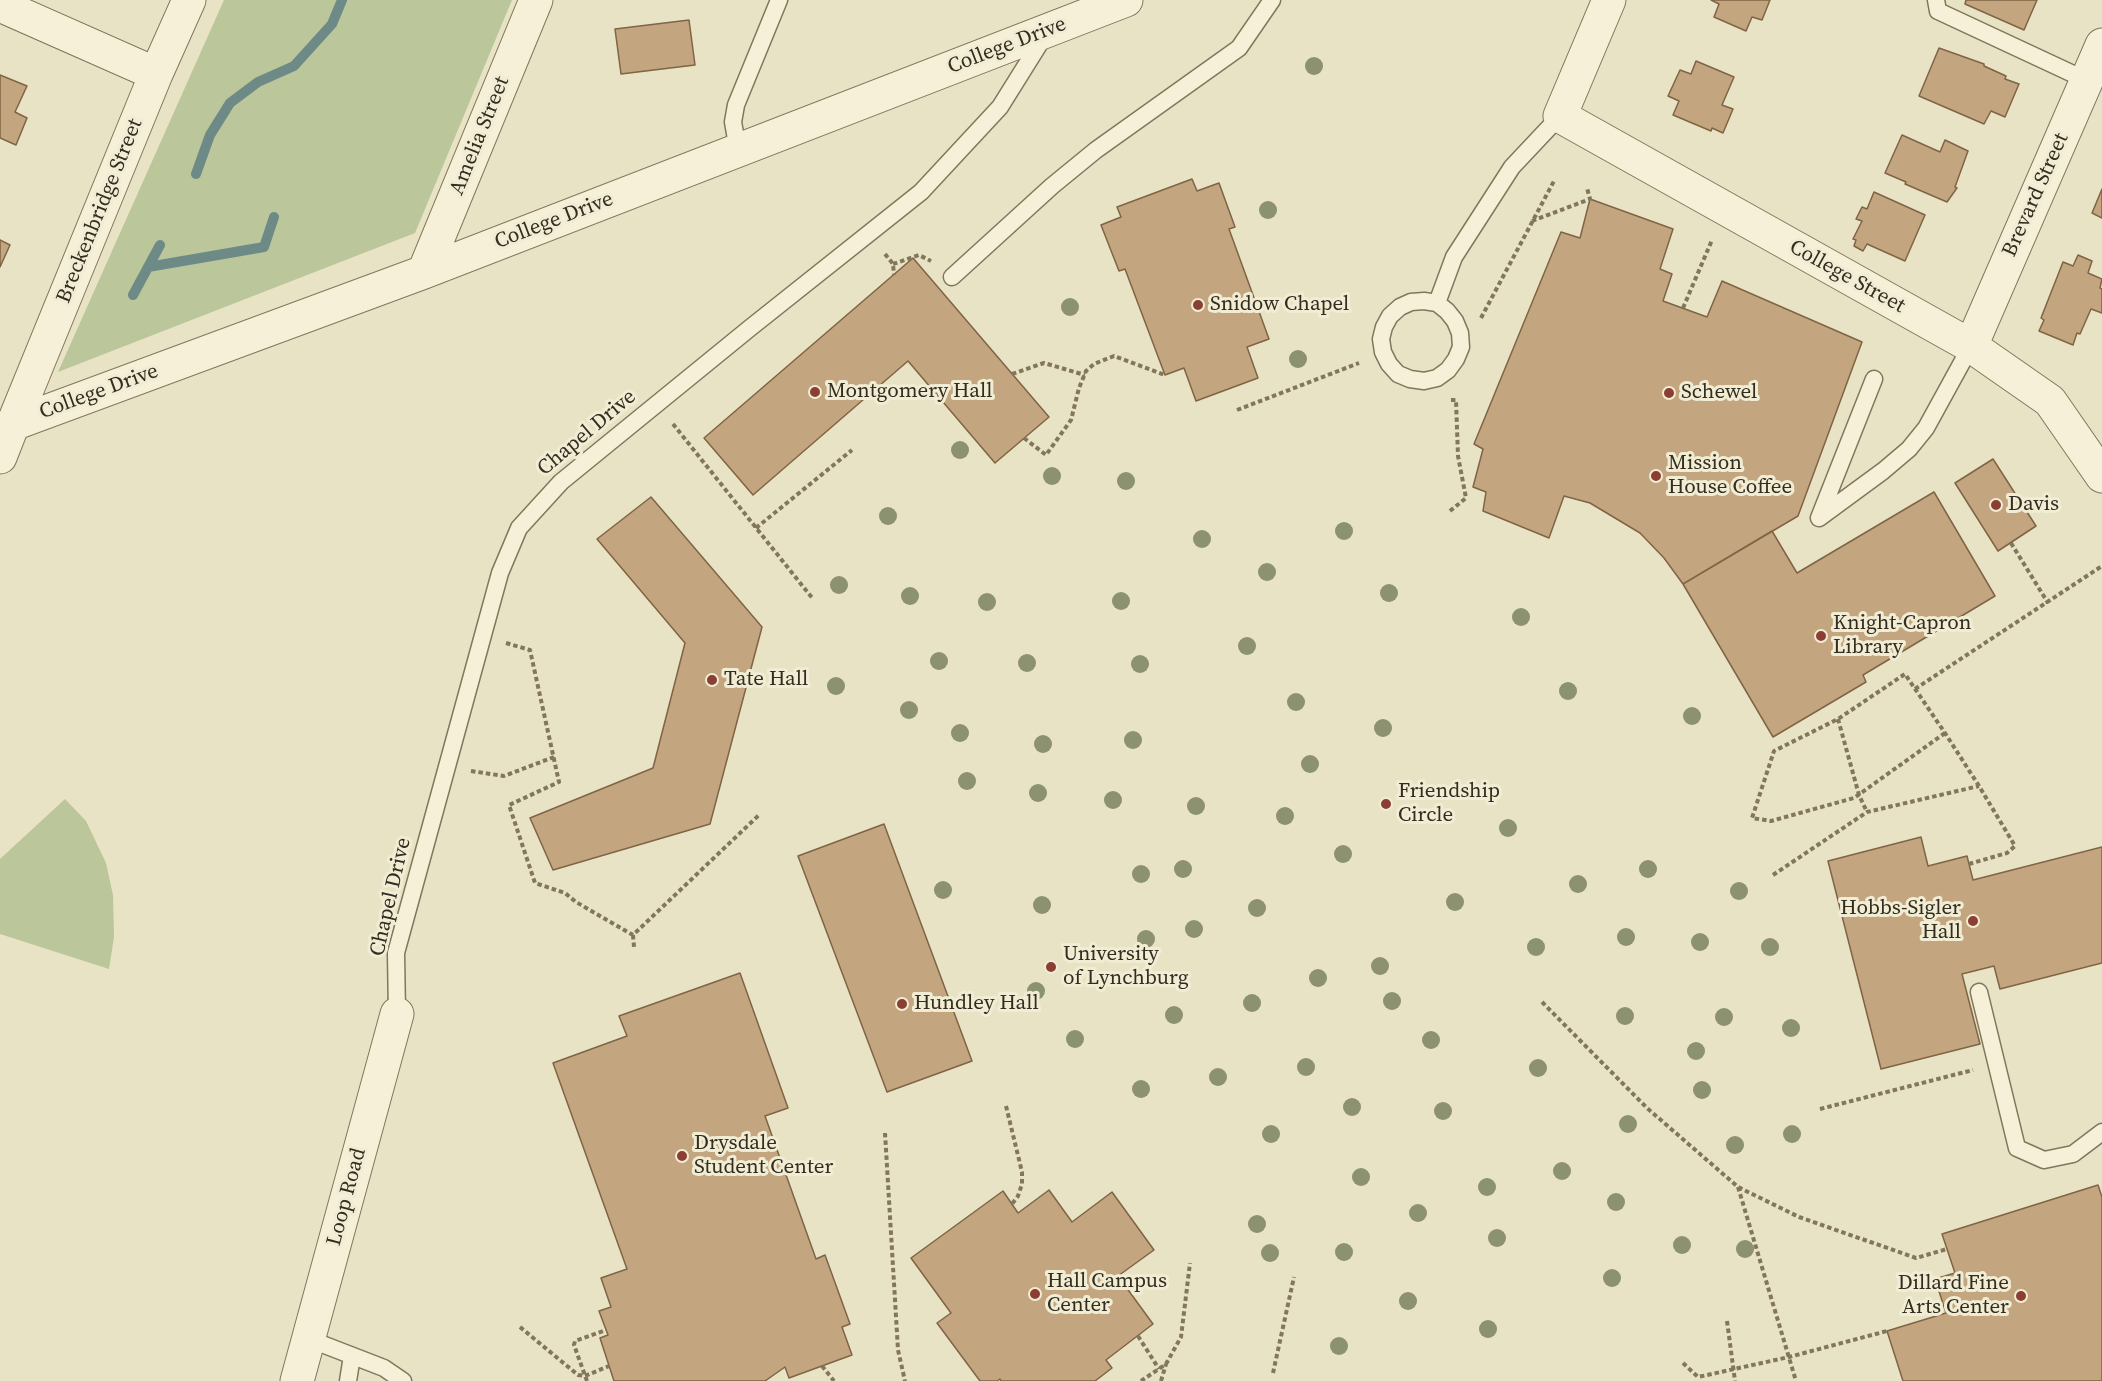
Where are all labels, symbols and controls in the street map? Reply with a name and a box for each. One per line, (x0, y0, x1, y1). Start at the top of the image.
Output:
street label: College Drive (944, 12, 1070, 80)
street label: Amelia Street (445, 73, 515, 199)
street label: Breckenbridge Street (51, 115, 149, 307)
street label: Brevard Street (1997, 129, 2075, 261)
street label: College Drive (491, 187, 617, 255)
street label: College Street (1785, 235, 1909, 319)
place label: Snidow Chapel (1210, 292, 1349, 318)
marker: Snidow Chapel (1191, 298, 1205, 312)
street label: College Drive (36, 359, 162, 425)
place label: Montgomery Hall (827, 379, 992, 405)
place label: Schewel (1681, 380, 1757, 406)
street label: Chapel Drive (533, 385, 641, 481)
marker: Montgomery Hall (808, 385, 822, 399)
marker: Schewel (1662, 386, 1676, 400)
place label: Mission House Coffee (1668, 451, 1792, 501)
marker: Mission House Coffee (1649, 469, 1663, 483)
place label: Davis (2008, 492, 2059, 518)
marker: Davis (1989, 498, 2003, 512)
place label: Knight-Capron Library (1833, 611, 1971, 661)
marker: Knight-Capron Library (1814, 629, 1828, 643)
place label: Tate Hall (724, 667, 808, 693)
marker: Tate Hall (705, 673, 719, 687)
place label: Friendship Circle (1398, 779, 1500, 829)
marker: Friendship Circle (1379, 797, 1393, 811)
street label: Chapel Drive (365, 835, 417, 959)
place label: Hobbs-Sigler Hall (1840, 896, 1961, 946)
marker: Hobbs-Sigler Hall (1966, 914, 1980, 928)
place label: University of Lynchburg (1063, 942, 1189, 992)
marker: University of Lynchburg (1044, 960, 1058, 974)
place label: Hundley Hall (914, 991, 1039, 1017)
marker: Hundley Hall (895, 997, 909, 1011)
place label: Drysdale Student Center (694, 1131, 833, 1181)
street label: Loop Road (322, 1145, 372, 1249)
marker: Drysdale Student Center (675, 1149, 689, 1163)
place label: Hall Campus Center (1047, 1269, 1167, 1319)
place label: Dillard Fine Arts Center (1898, 1271, 2009, 1321)
marker: Hall Campus Center (1028, 1287, 1042, 1301)
marker: Dillard Fine Arts Center (2014, 1289, 2028, 1303)

